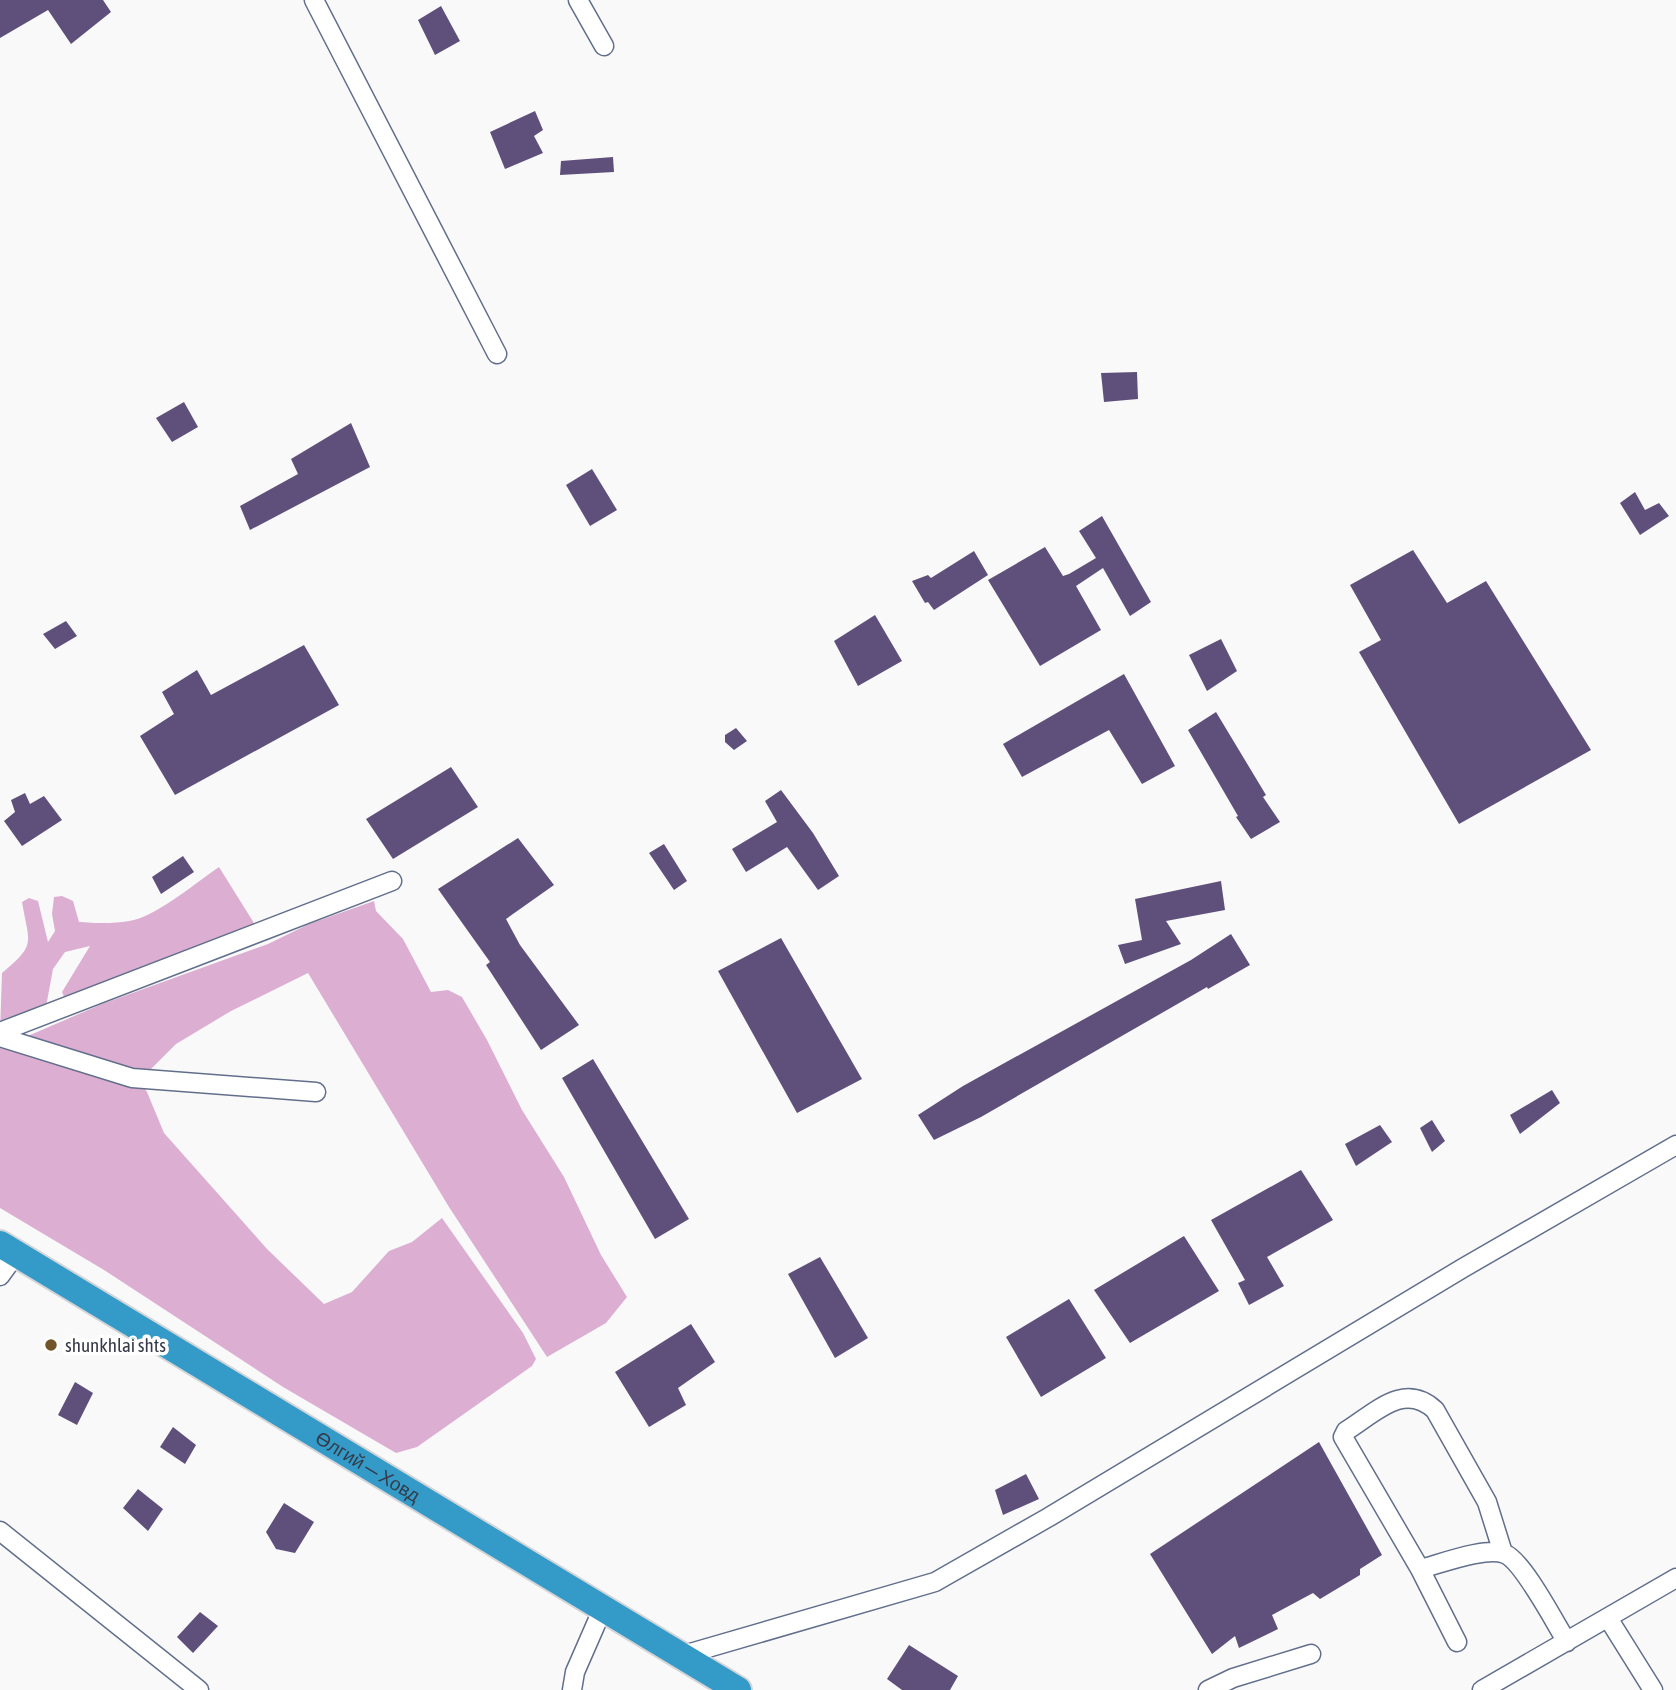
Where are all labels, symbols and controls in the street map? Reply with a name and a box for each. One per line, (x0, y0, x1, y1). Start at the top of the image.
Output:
place label: shunkhlai shts (65, 1334, 166, 1356)
marker: shunkhlai shts (43, 1337, 59, 1353)
street label: Өлгий — Ховд (312, 1426, 424, 1506)

